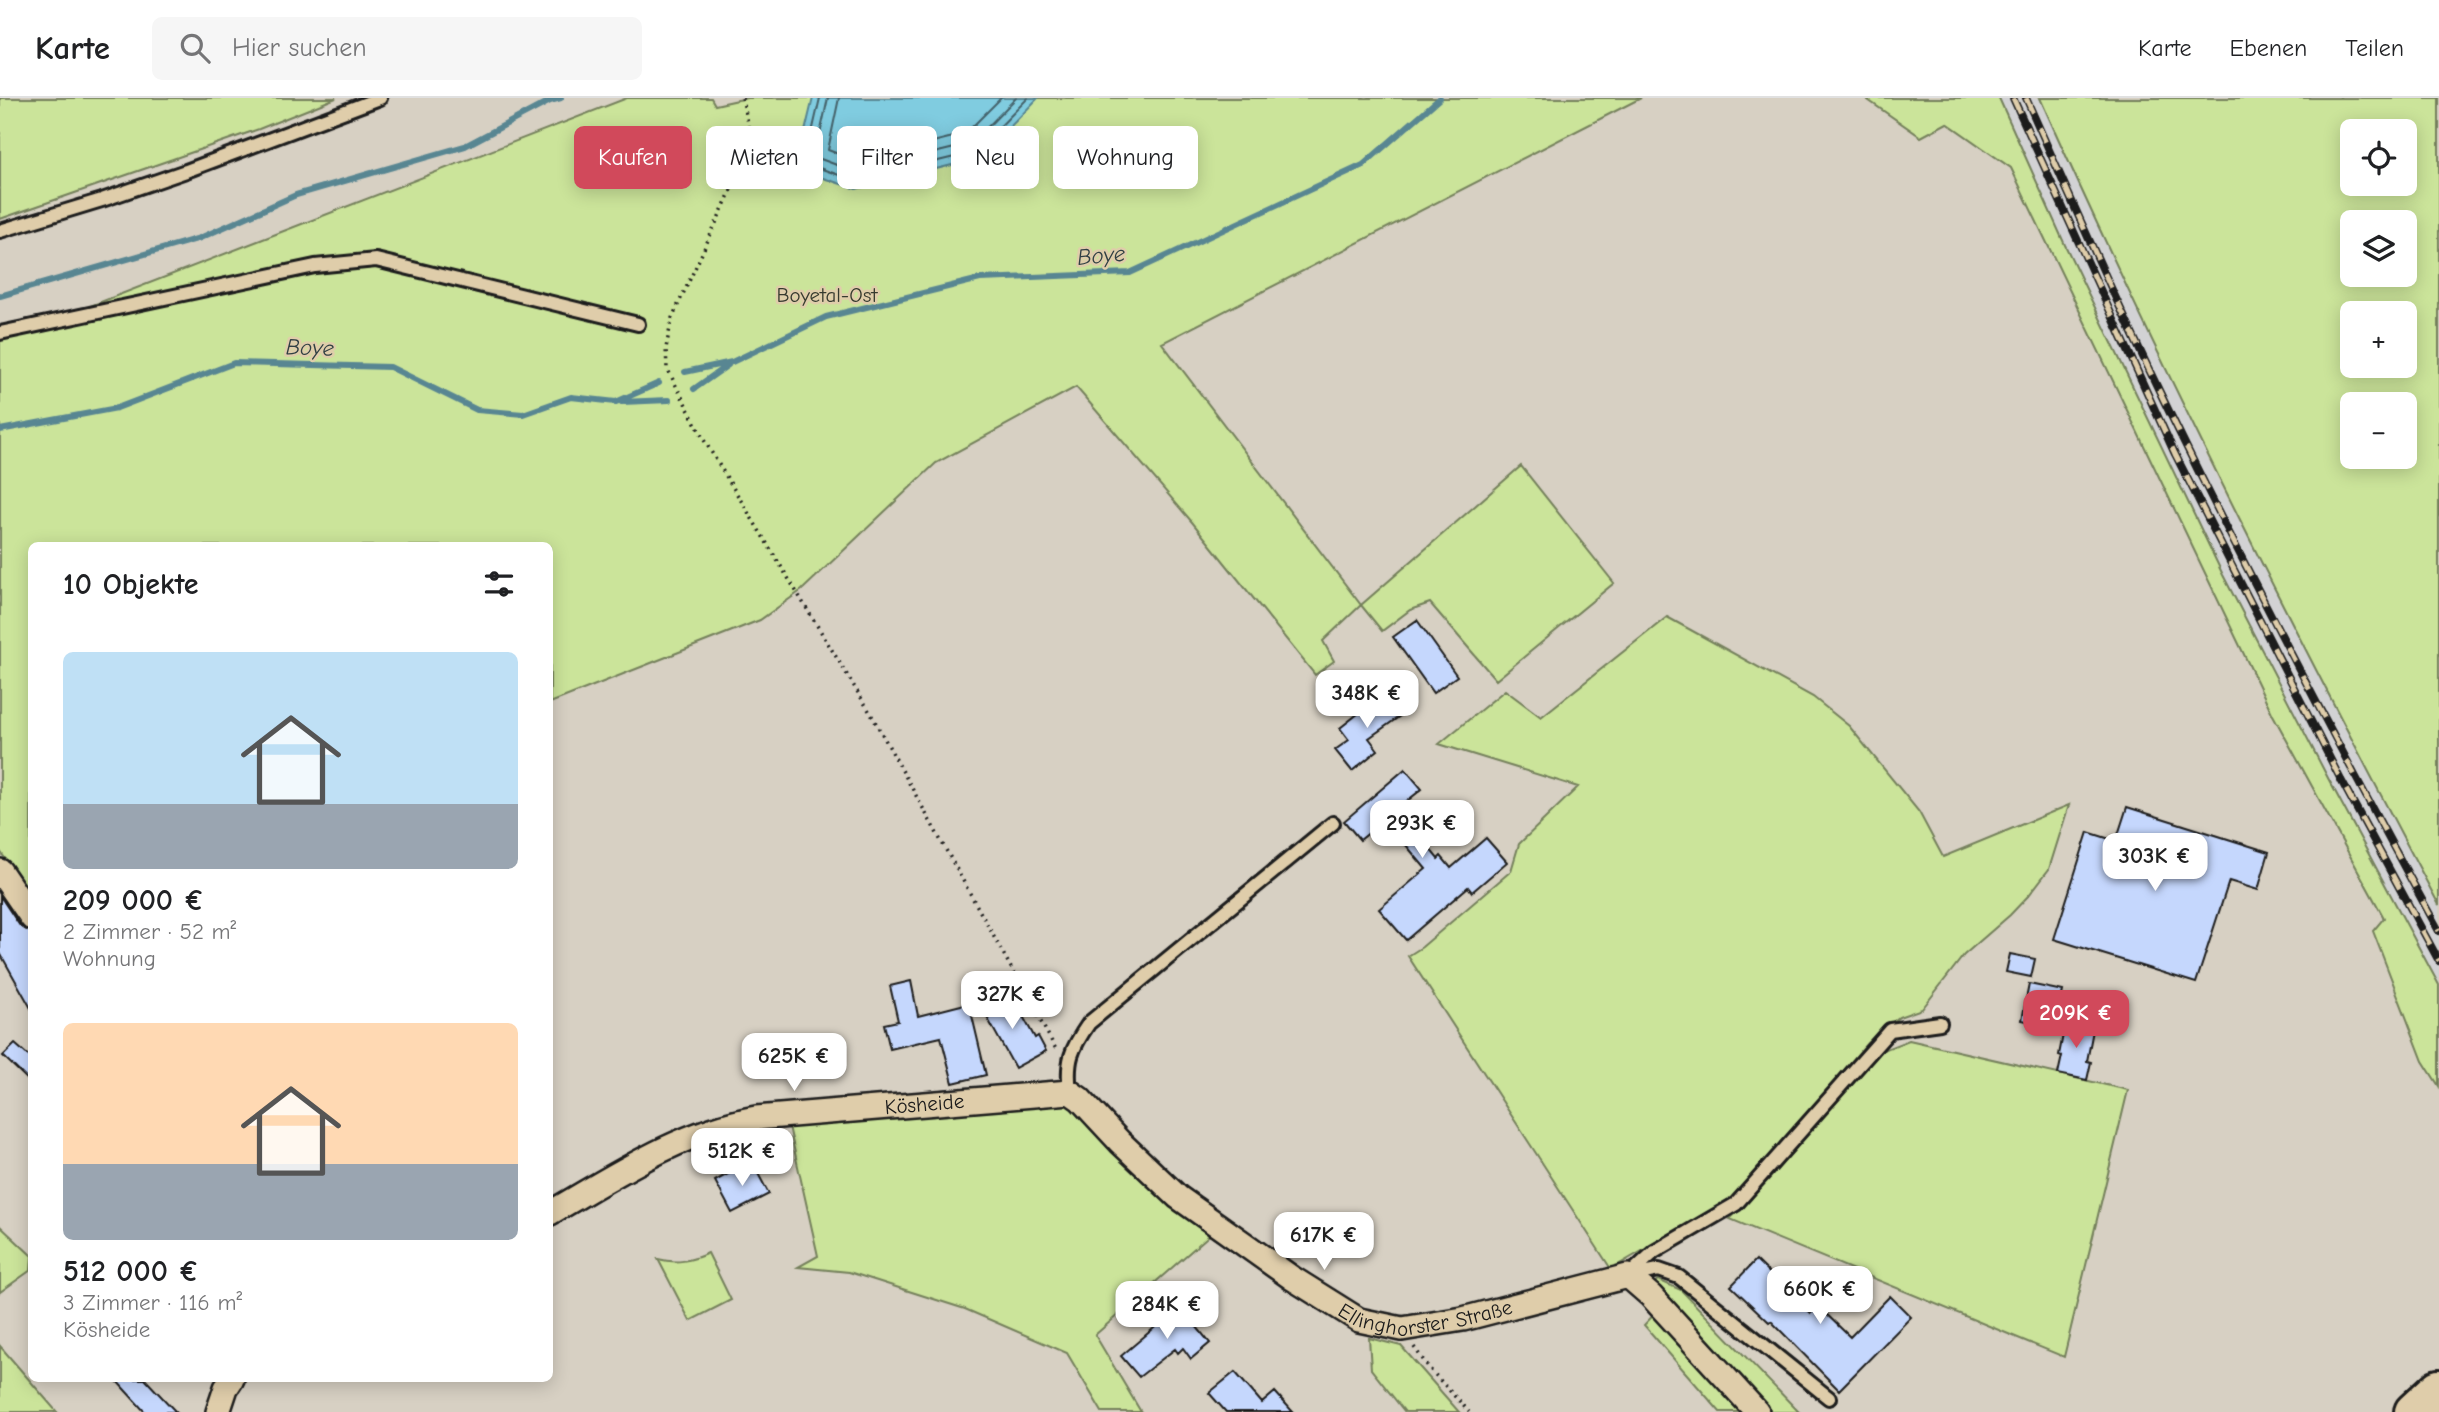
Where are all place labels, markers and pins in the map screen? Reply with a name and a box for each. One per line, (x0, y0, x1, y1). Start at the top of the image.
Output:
pin: 348K € (1310, 670, 1424, 730)
pin: 293K € (1365, 800, 1479, 860)
pin: 303K € (2098, 834, 2212, 893)
pin: 327K € (955, 972, 1069, 1031)
pin: 209K € (2019, 990, 2133, 1050)
pin: 625K € (737, 1034, 851, 1093)
pin: 512K € (685, 1128, 799, 1188)
pin: 617K € (1267, 1212, 1381, 1272)
pin: 660K € (1763, 1266, 1877, 1326)
pin: 284K € (1110, 1282, 1224, 1341)

